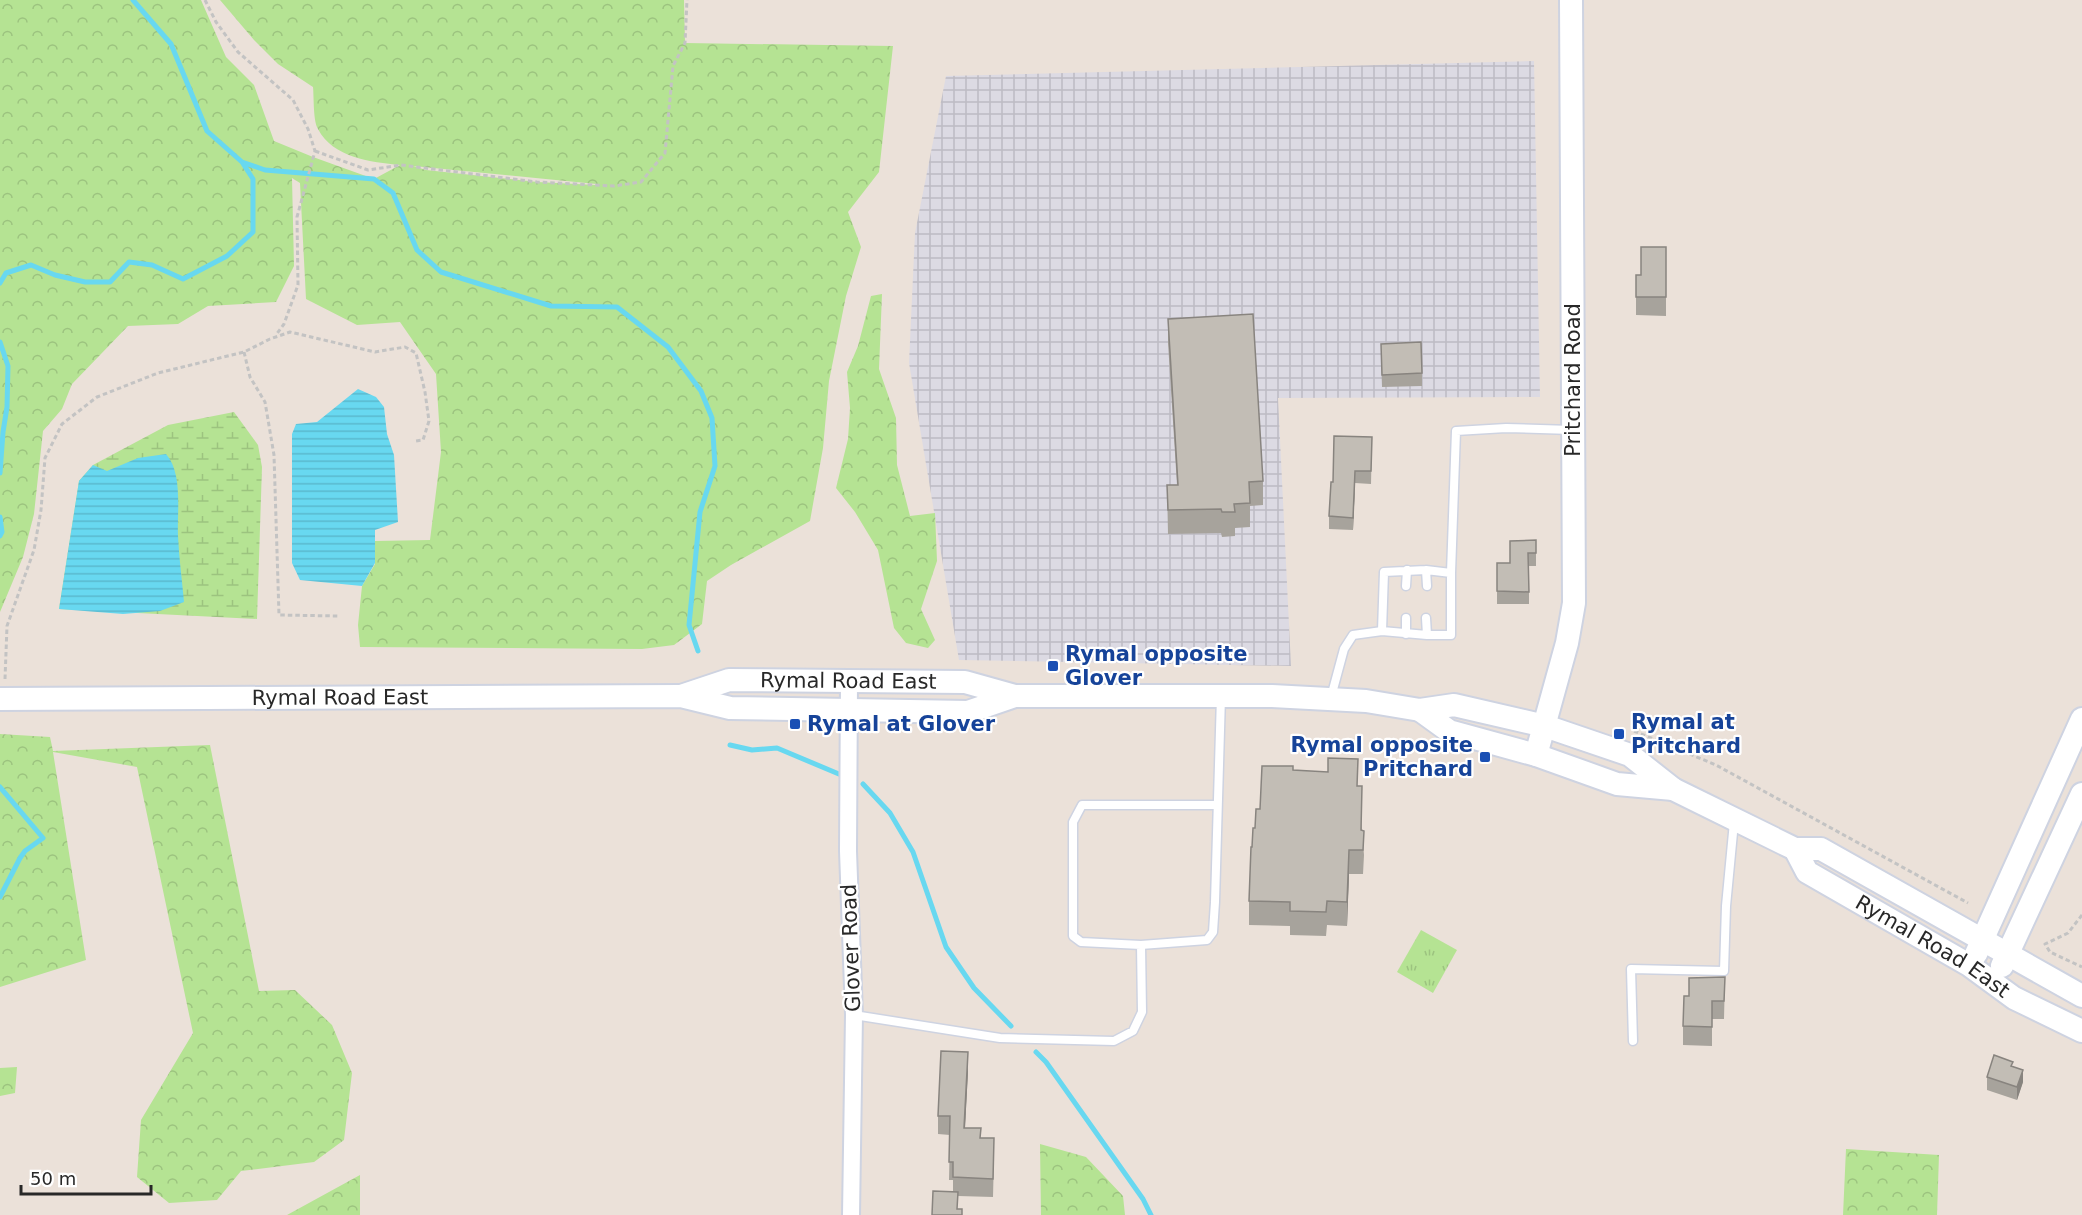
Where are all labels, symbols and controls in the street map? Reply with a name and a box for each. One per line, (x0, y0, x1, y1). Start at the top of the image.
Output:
street label: Pritchard Road (1561, 303, 1585, 457)
place label: Rymal opposite Glover (1065, 642, 1247, 690)
marker: Rymal opposite Glover (1046, 659, 1060, 673)
street label: Rymal Road East (760, 668, 937, 694)
street label: Rymal Road East (252, 685, 428, 710)
place label: Rymal at Pritchard (1631, 710, 1741, 758)
place label: Rymal at Glover (807, 712, 996, 736)
marker: Rymal at Glover (788, 717, 802, 731)
marker: Rymal at Pritchard (1612, 727, 1626, 741)
place label: Rymal opposite Pritchard (1291, 733, 1473, 781)
marker: Rymal opposite Pritchard (1478, 750, 1492, 764)
street label: Glover Road (837, 883, 865, 1013)
street label: Rymal Road East (1851, 890, 2014, 1003)
scale bar (21, 1158, 152, 1196)
text: 50 m (30, 1168, 76, 1189)

